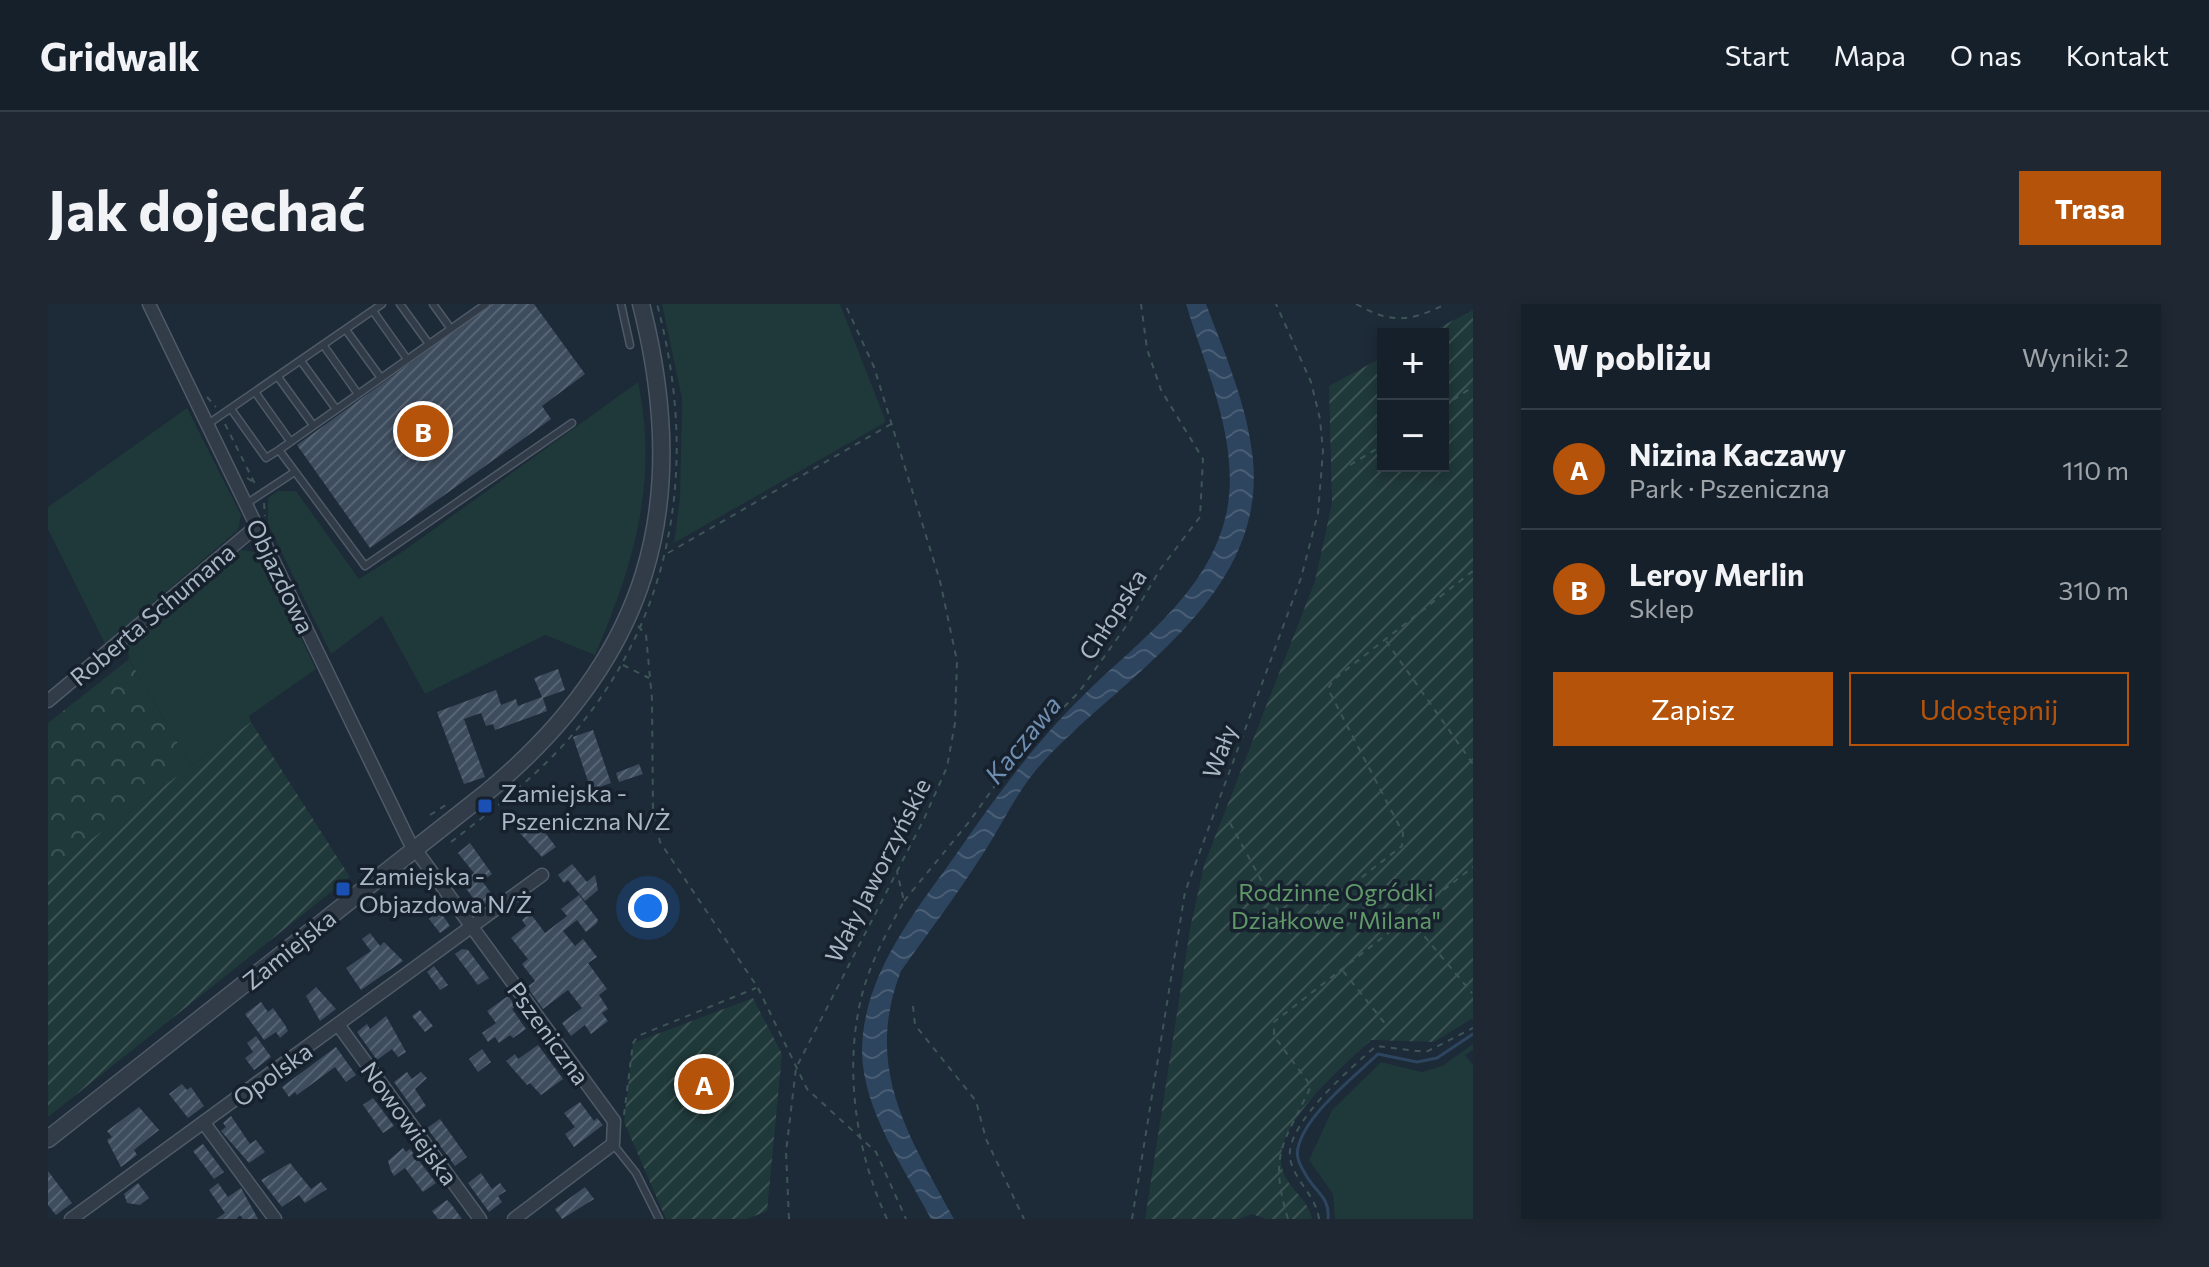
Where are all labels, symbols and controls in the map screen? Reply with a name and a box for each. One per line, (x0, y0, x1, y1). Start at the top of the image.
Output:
text: Gridwalk (40, 32, 200, 79)
text: Start (1725, 38, 1790, 72)
text: Mapa (1834, 38, 1906, 72)
text: O nas (1950, 38, 2022, 72)
text: Kontakt (2066, 38, 2169, 72)
button: Trasa (2019, 171, 2161, 245)
text: Jak dojechać (48, 174, 366, 243)
map controls (1377, 328, 1449, 472)
button: + (1377, 328, 1449, 400)
text: W pobliżu (1553, 335, 1711, 377)
text: Wyniki: 2 (2022, 341, 2129, 372)
button: − (1377, 400, 1449, 472)
pin: B (397, 401, 449, 461)
text: Nizina Kaczawy (1629, 435, 1846, 472)
text: A (1570, 454, 1588, 485)
text: 110 m (2062, 454, 2129, 485)
text: Park · Pszeniczna (1629, 472, 1830, 503)
street label: Objazdowa (241, 514, 321, 638)
street label: Roberta Schumana (64, 537, 240, 691)
text: Leroy Merlin (1629, 555, 1804, 592)
street label: Chłopska (1072, 563, 1152, 665)
text: B (1570, 574, 1588, 605)
text: 310 m (2058, 574, 2129, 605)
text: Sklep (1629, 592, 1694, 623)
button: Zapisz (1553, 672, 1833, 746)
button: Udostępnij (1849, 672, 2129, 746)
water label: Kaczawa (977, 689, 1067, 789)
street label: Wały (1196, 720, 1242, 782)
street label: Wały Jaworzyńskie (818, 773, 936, 967)
place label: Zamiejska - Pszeniczna N/Ż (501, 778, 671, 835)
marker: Zamiejska - Pszeniczna N/Ż (476, 797, 494, 815)
place label: Zamiejska - Objazdowa N/Ż (359, 861, 532, 918)
park label: Rodzinne Ogródki Działkowe "Milana" (1231, 877, 1441, 934)
marker: Zamiejska - Objazdowa N/Ż (334, 880, 352, 898)
your location (628, 888, 668, 928)
street label: Zamiejska (237, 903, 341, 995)
street label: Pszeniczna (502, 976, 596, 1090)
street label: Opolska (227, 1036, 317, 1112)
pin: A (678, 1054, 730, 1114)
street label: Nowowiejska (356, 1056, 464, 1190)

